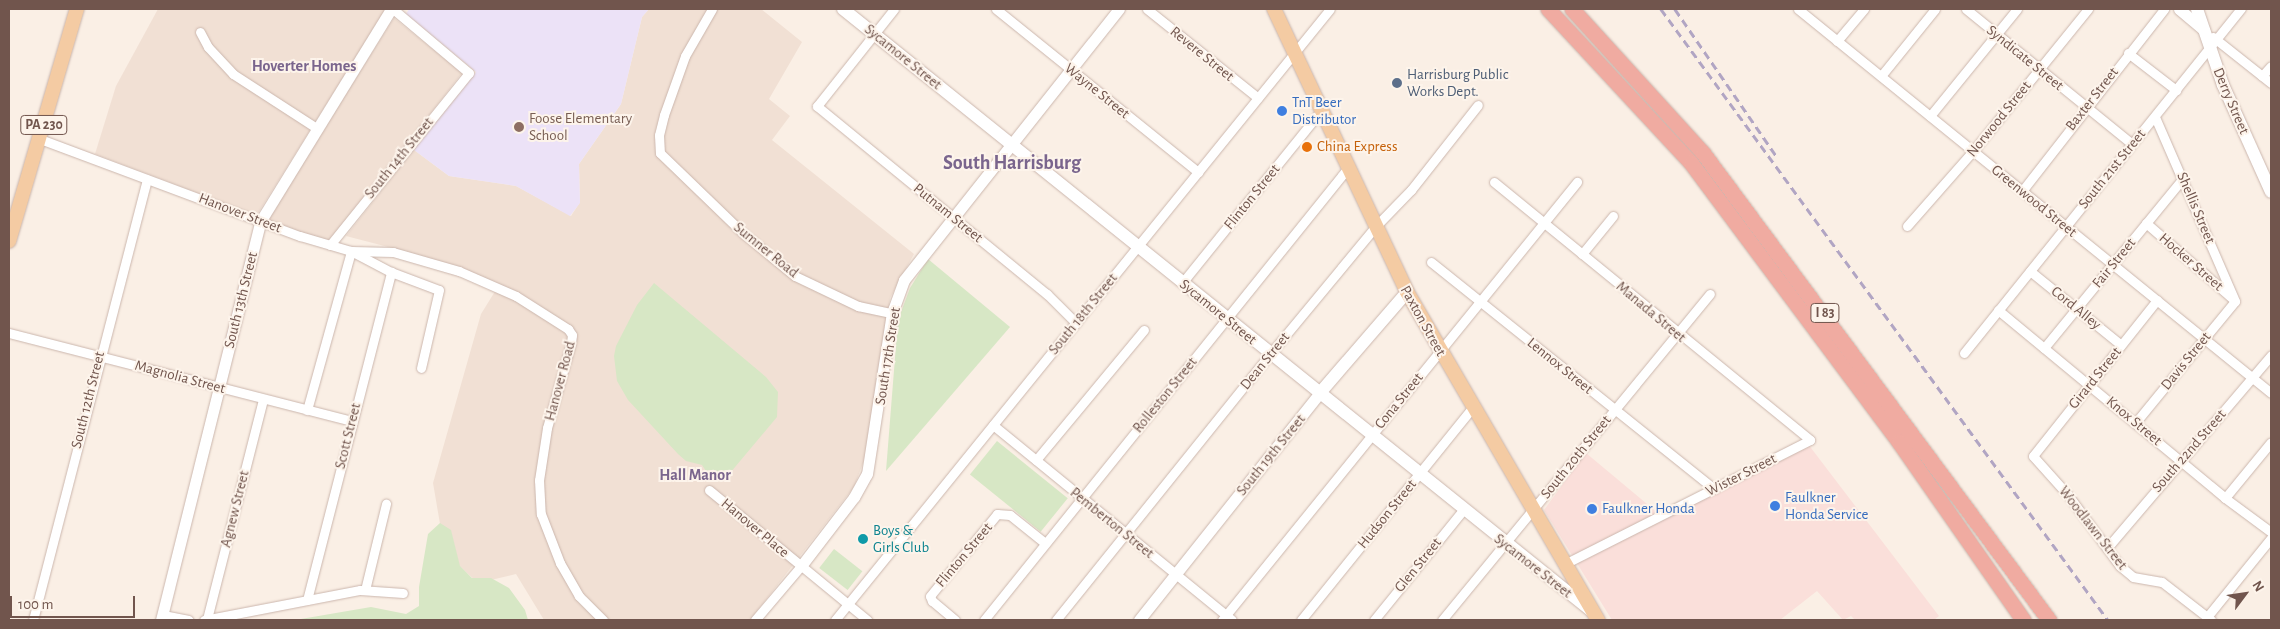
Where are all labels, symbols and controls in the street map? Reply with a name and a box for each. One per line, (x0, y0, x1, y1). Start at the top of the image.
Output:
street label: Sycamore Street (861, 20, 945, 94)
street label: Syndicate Street (1983, 21, 2067, 95)
street label: Revere Street (1166, 23, 1238, 85)
district label: Hoverter Homes (252, 56, 356, 76)
street label: Wayne Street (1061, 59, 1133, 123)
street label: Baxter Street (2062, 64, 2122, 134)
place label: Harrisburg Public Works Dept. (1407, 65, 1509, 100)
street label: Derry Street (2209, 65, 2253, 137)
marker: Harrisburg Public Works Dept. (1391, 77, 1403, 89)
street label: Norwood Street (1963, 77, 2035, 161)
place label: TnT Beer Distributor (1292, 93, 1356, 128)
marker: TnT Beer Distributor (1276, 105, 1288, 117)
place label: Foose Elementary School (529, 109, 632, 144)
road number: PA 230 (20, 114, 68, 136)
street label: South 14th Street (361, 114, 437, 202)
marker: Foose Elementary School (513, 121, 525, 133)
street label: South 21st Street (2074, 126, 2150, 212)
place label: China Express (1317, 138, 1397, 156)
marker: China Express (1301, 141, 1313, 153)
district label: South Harrisburg (943, 151, 1081, 175)
street label: Flinton Street (1220, 161, 1284, 233)
street label: Greenwood Street (1988, 161, 2080, 241)
street label: Shellis Street (2173, 169, 2219, 247)
street label: Putnam Street (910, 179, 986, 247)
street label: Hanover Street (196, 189, 284, 237)
street label: Sumner Road (730, 218, 802, 282)
street label: Hocker Street (2155, 229, 2227, 295)
street label: Fair Street (2088, 234, 2140, 292)
street label: South 13th Street (220, 250, 262, 350)
street label: South 18th Street (1045, 270, 1121, 358)
street label: Sycamore Street (1176, 275, 1260, 349)
street label: Manada Street (1612, 278, 1690, 346)
street label: Paxton Street (1396, 282, 1450, 360)
street label: Cord Alley (2047, 282, 2105, 334)
road number: I 83 (1810, 302, 1840, 324)
street label: South 17th Street (871, 306, 905, 406)
street label: Davis Street (2157, 328, 2215, 394)
street label: Dean Street (1236, 329, 1294, 393)
street label: Lennox Street (1523, 334, 1597, 398)
street label: Hanover Road (541, 339, 579, 423)
street label: Girard Street (2065, 343, 2125, 413)
street label: South 12th Street (67, 350, 109, 450)
street label: Rolleston Street (1129, 353, 1201, 437)
street label: Magnolia Street (133, 356, 227, 398)
street label: Cona Street (1371, 369, 1427, 433)
street label: Knox Street (2102, 392, 2166, 450)
street label: Scott Street (331, 401, 365, 471)
street label: South 22nd Street (2148, 406, 2230, 496)
street label: South 19th Street (1233, 411, 1309, 499)
street label: South 20th Street (1537, 412, 1615, 502)
street label: Wister Street (1703, 450, 1779, 500)
district label: Hall Manor (659, 465, 731, 485)
street label: Agnew Street (217, 469, 253, 549)
street label: Hudson Street (1354, 476, 1420, 552)
street label: Woodlawn Street (2055, 483, 2131, 573)
street label: Pemberton Street (1066, 484, 1158, 562)
place label: Faulkner Honda Service (1785, 488, 1868, 523)
street label: Hanover Place (717, 494, 793, 562)
place label: Faulkner Honda (1602, 500, 1695, 518)
marker: Faulkner Honda Service (1769, 500, 1781, 512)
marker: Faulkner Honda (1586, 503, 1598, 515)
street label: Flinton Street (932, 519, 996, 591)
place label: Boys & Girls Club (873, 521, 929, 556)
street label: Sycamore Street (1490, 530, 1576, 602)
marker: Boys & Girls Club (857, 533, 869, 545)
street label: Glen Street (1391, 534, 1445, 596)
north arrow (2220, 569, 2270, 619)
text: N (2249, 578, 2266, 594)
scale bar (12, 586, 138, 618)
text: 100 m (18, 597, 53, 612)

